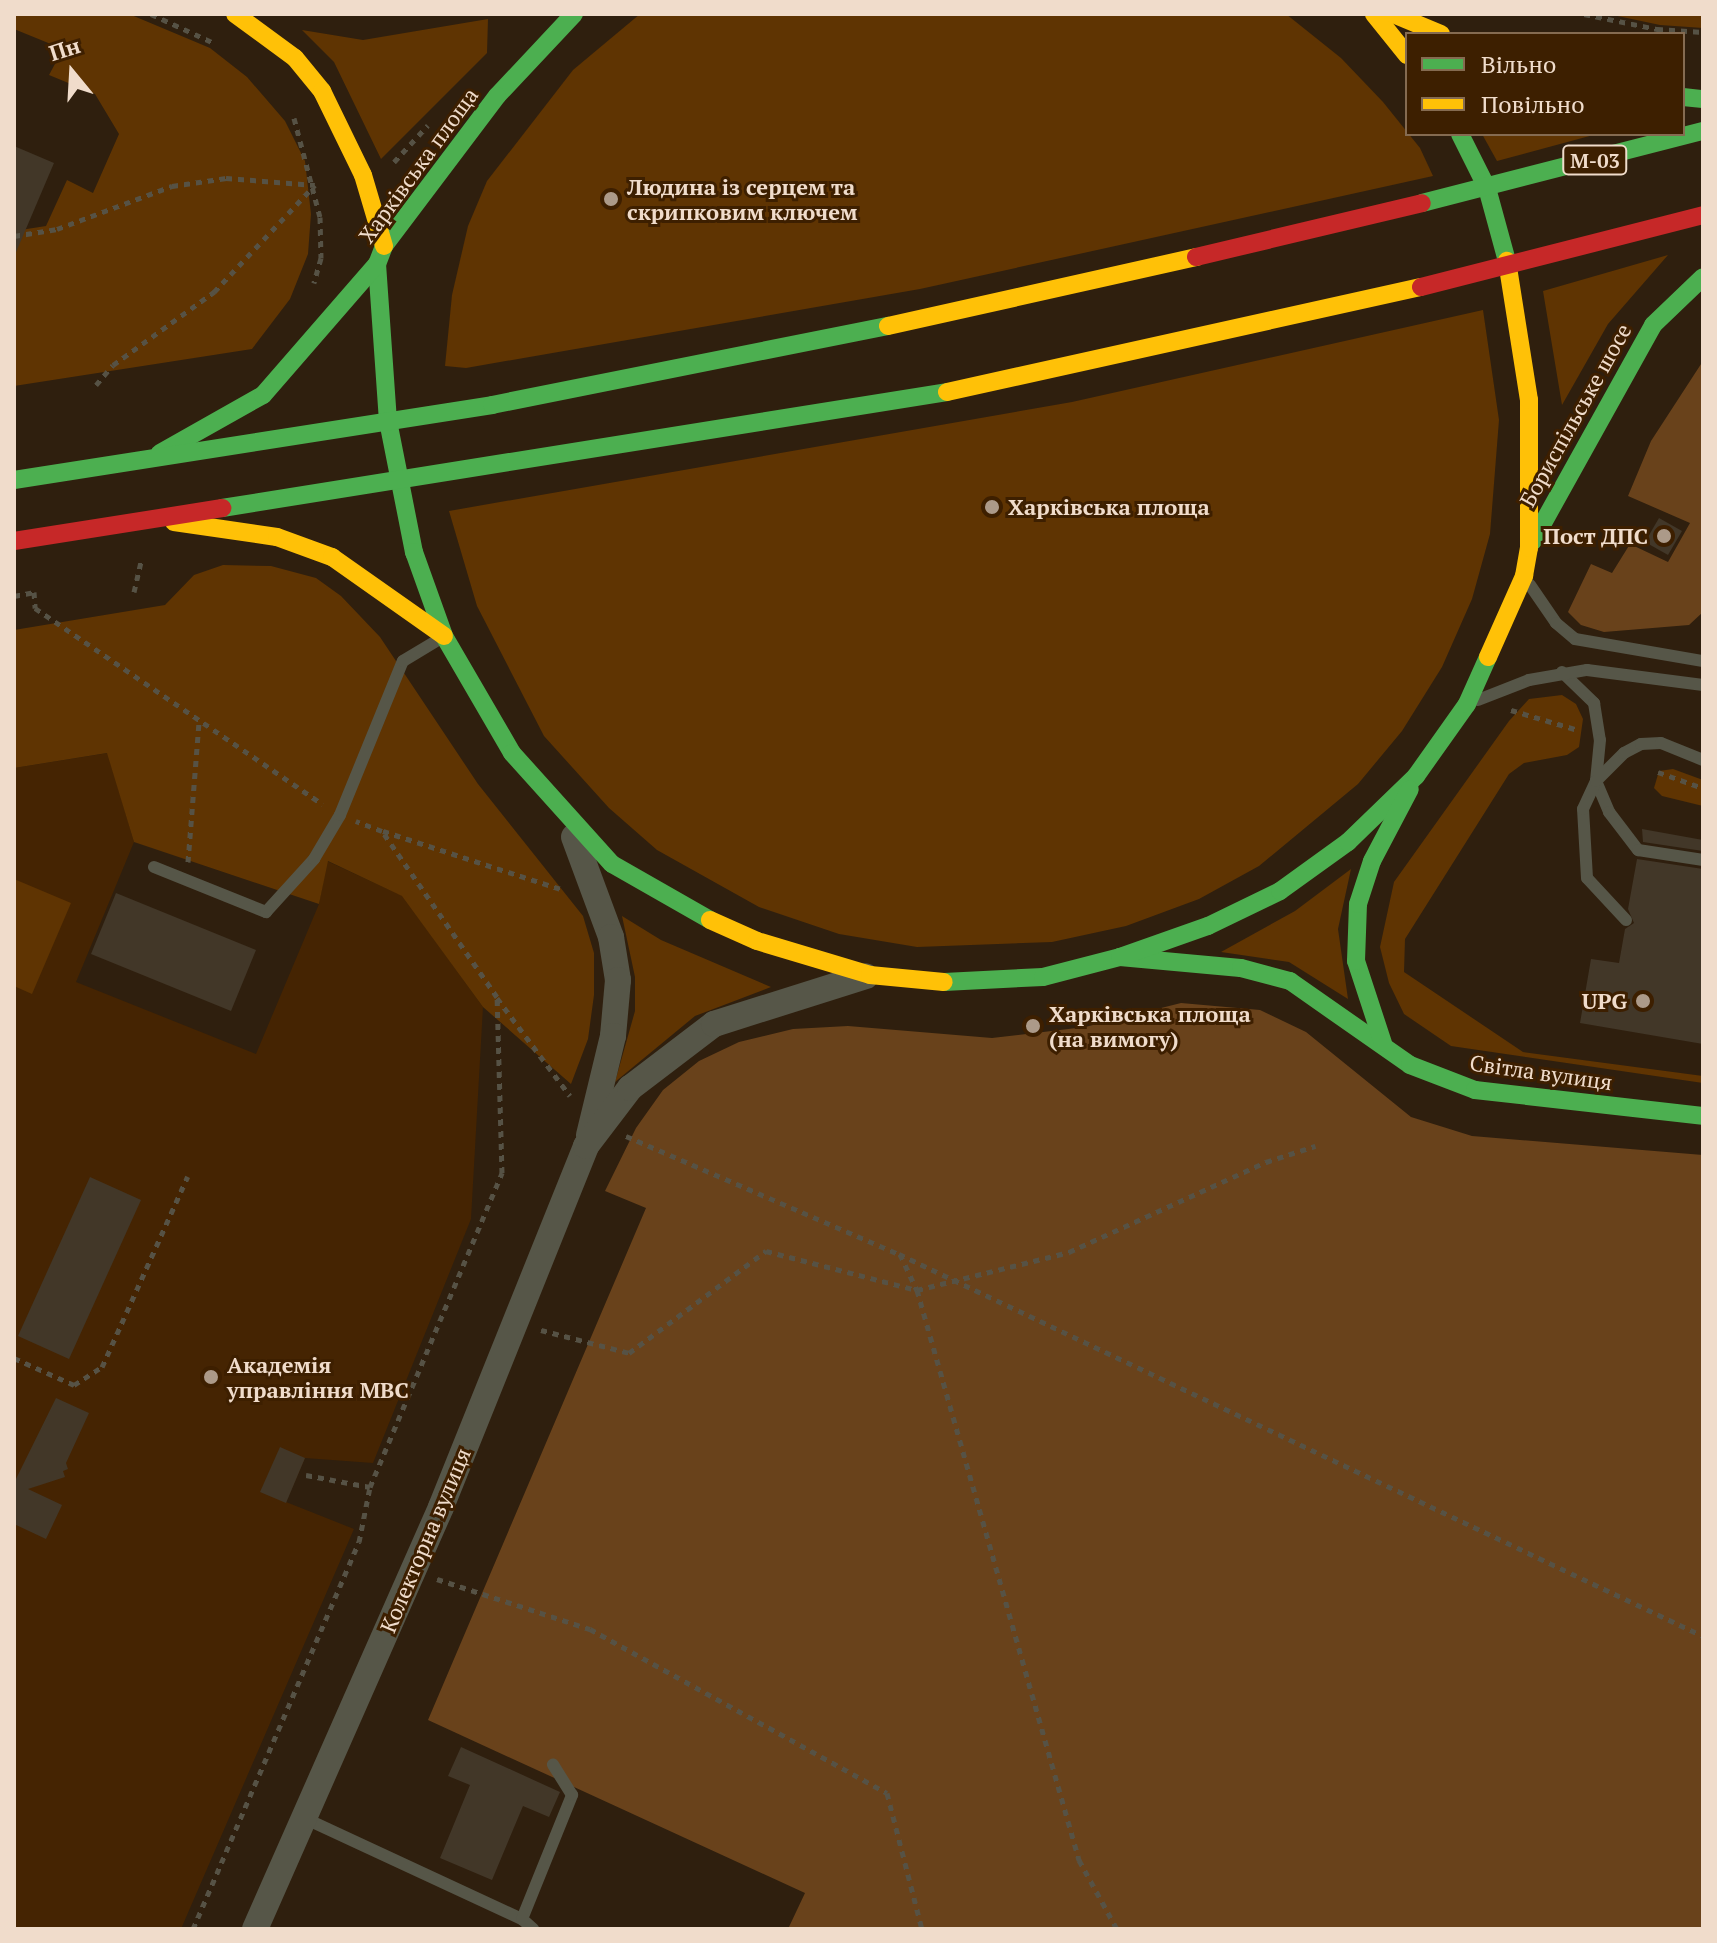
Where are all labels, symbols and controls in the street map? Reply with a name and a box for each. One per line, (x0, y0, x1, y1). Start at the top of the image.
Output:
text: Пн (45, 30, 84, 67)
north arrow (32, 32, 112, 112)
legend (1405, 32, 1685, 136)
text: Вільно (1481, 48, 1556, 80)
street label: Харківська площа (353, 82, 483, 248)
text: Повільно (1481, 88, 1585, 120)
road number: М-03 (1561, 144, 1629, 176)
place label: Людина із серцем та скрипковим ключем (627, 173, 858, 224)
marker: Людина із серцем та скрипковим ключем (602, 190, 620, 208)
street label: Бориспільське шосе (1514, 319, 1636, 511)
place label: Харківська площа (1008, 494, 1210, 520)
marker: Харківська площа (983, 498, 1001, 516)
place label: Пост ДПС (1543, 523, 1648, 549)
marker: Пост ДПС (1655, 527, 1673, 545)
place label: UPG (1582, 988, 1627, 1014)
marker: UPG (1634, 992, 1652, 1010)
place label: Харківська площа (на вимогу) (1049, 1000, 1251, 1052)
marker: Харківська площа (на вимогу) (1024, 1017, 1042, 1035)
street label: Світла вулиця (1468, 1049, 1614, 1095)
place label: Академія управління МВС (227, 1351, 409, 1402)
marker: Академія управління МВС (202, 1368, 220, 1386)
street label: Колекторна вулиця (374, 1444, 476, 1636)

